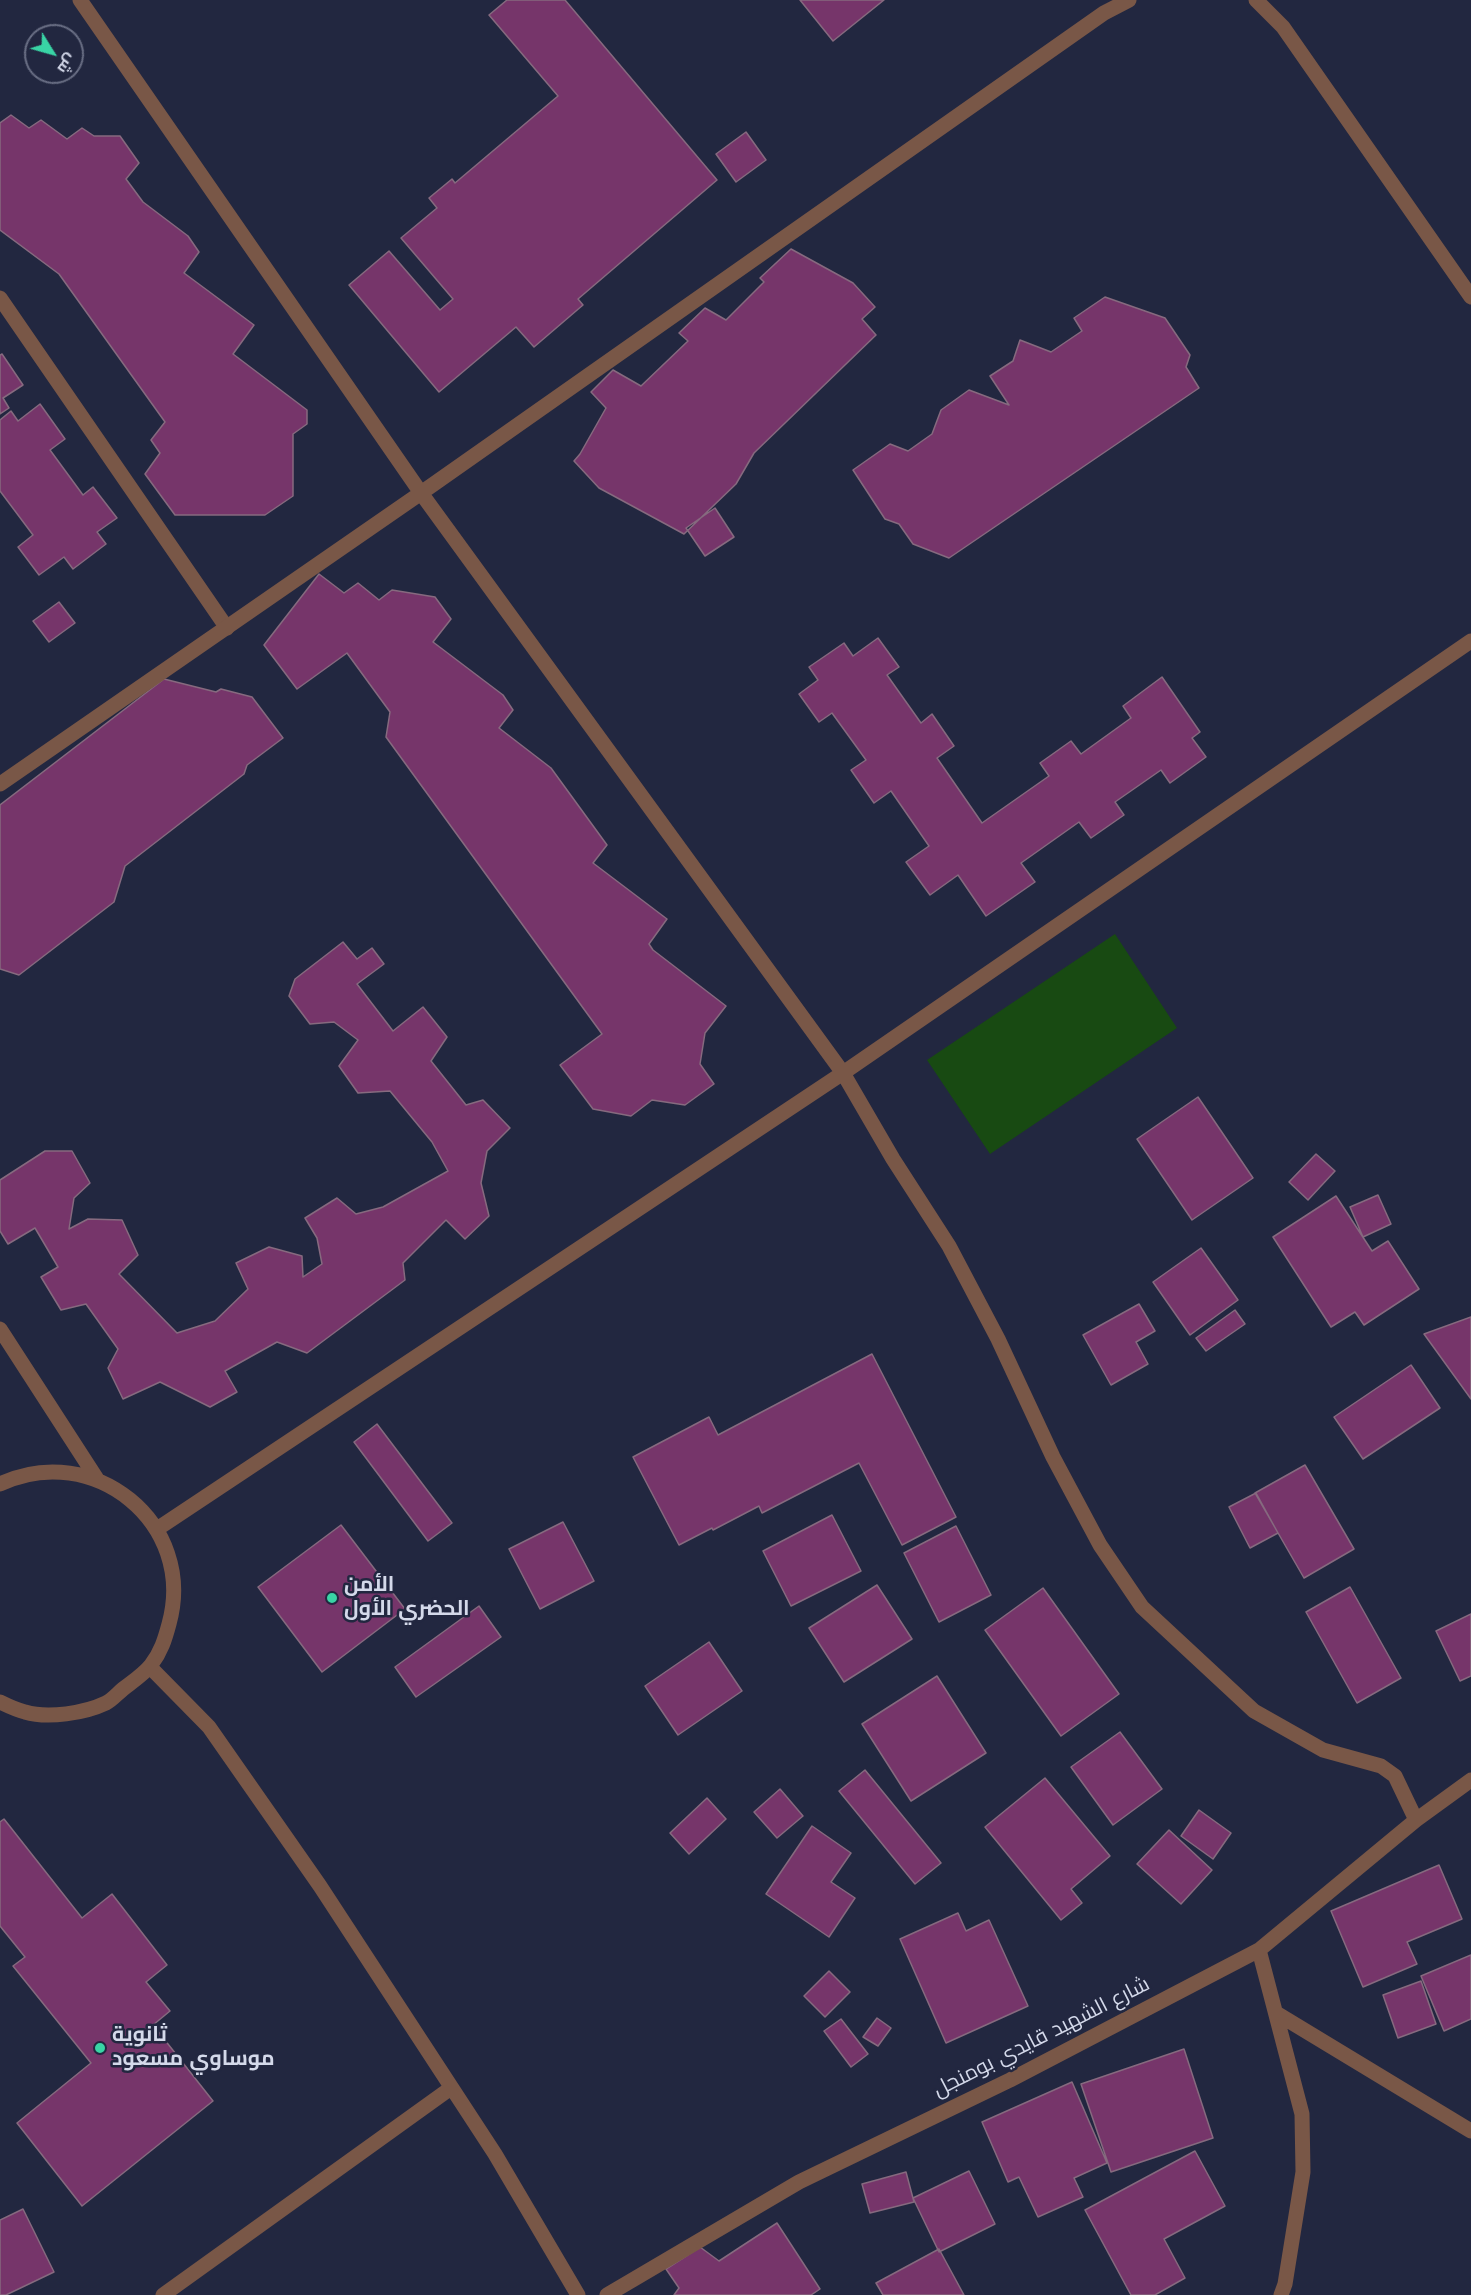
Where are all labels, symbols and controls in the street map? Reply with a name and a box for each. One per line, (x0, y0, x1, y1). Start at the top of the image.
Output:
north arrow (24, 24, 84, 84)
text: ش (52, 49, 83, 79)
place label: الأمن الحضري الأول (344, 1573, 470, 1623)
marker: الأمن الحضري الأول (325, 1591, 339, 1605)
street label: شارع الشهيد قايدي بومنجل (930, 1972, 1154, 2104)
place label: ثانوية موساوي مسعود (112, 2023, 275, 2073)
marker: ثانوية موساوي مسعود (93, 2041, 107, 2055)

